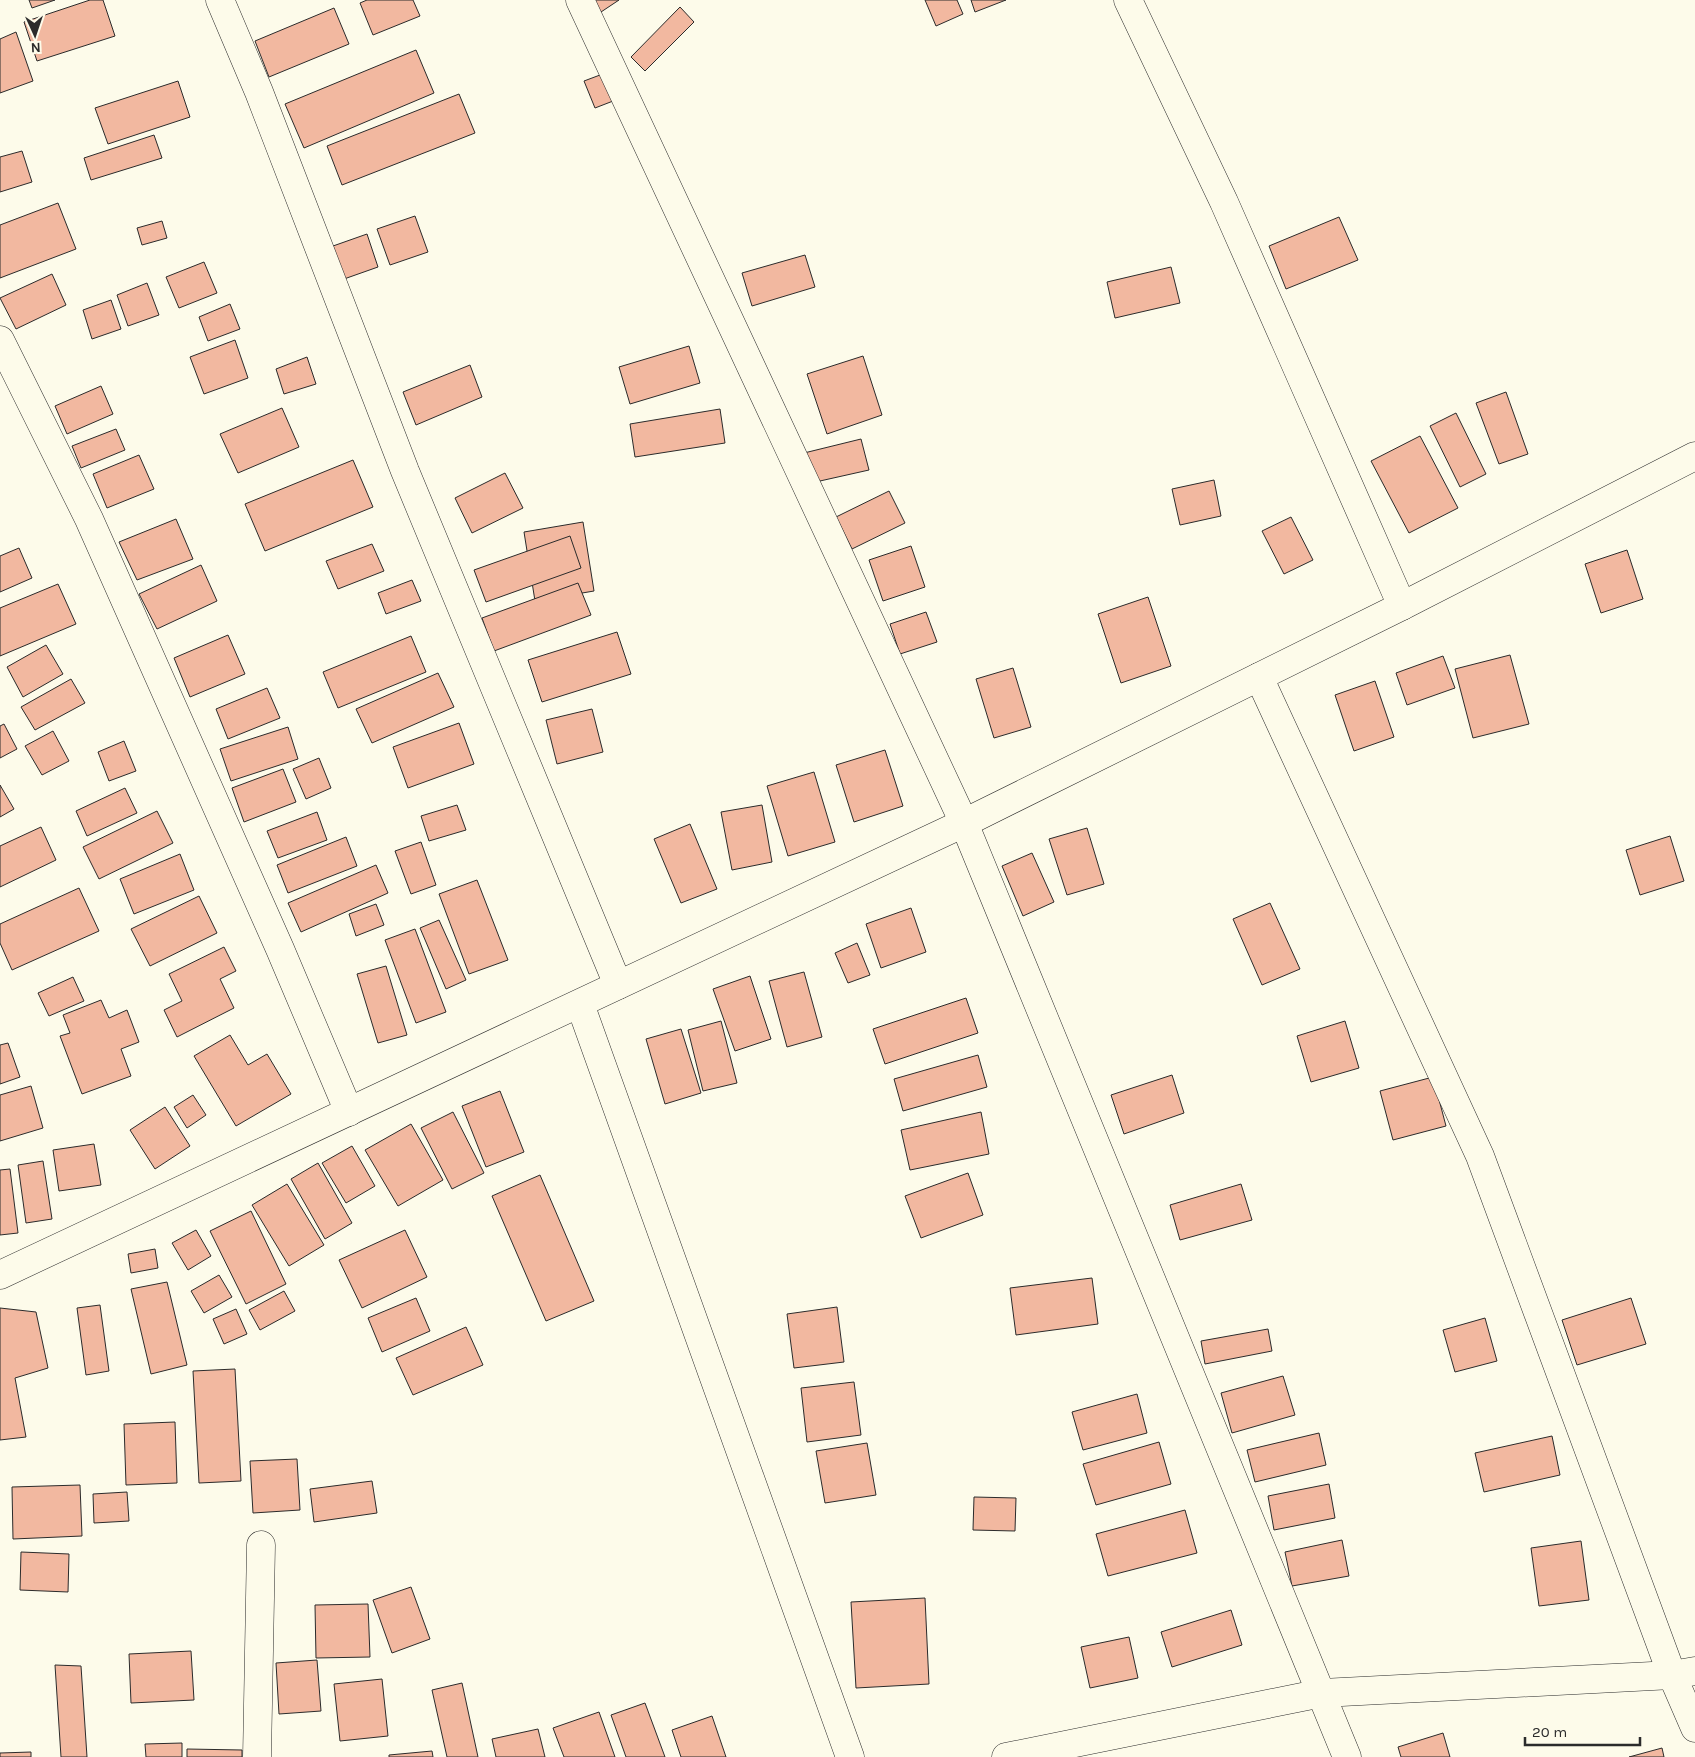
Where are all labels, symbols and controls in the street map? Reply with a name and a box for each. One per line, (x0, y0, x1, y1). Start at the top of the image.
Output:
north arrow (10, 10, 60, 60)
text: N (30, 39, 41, 56)
scale bar (1525, 1714, 1640, 1746)
text: 20 m (1532, 1723, 1567, 1741)

